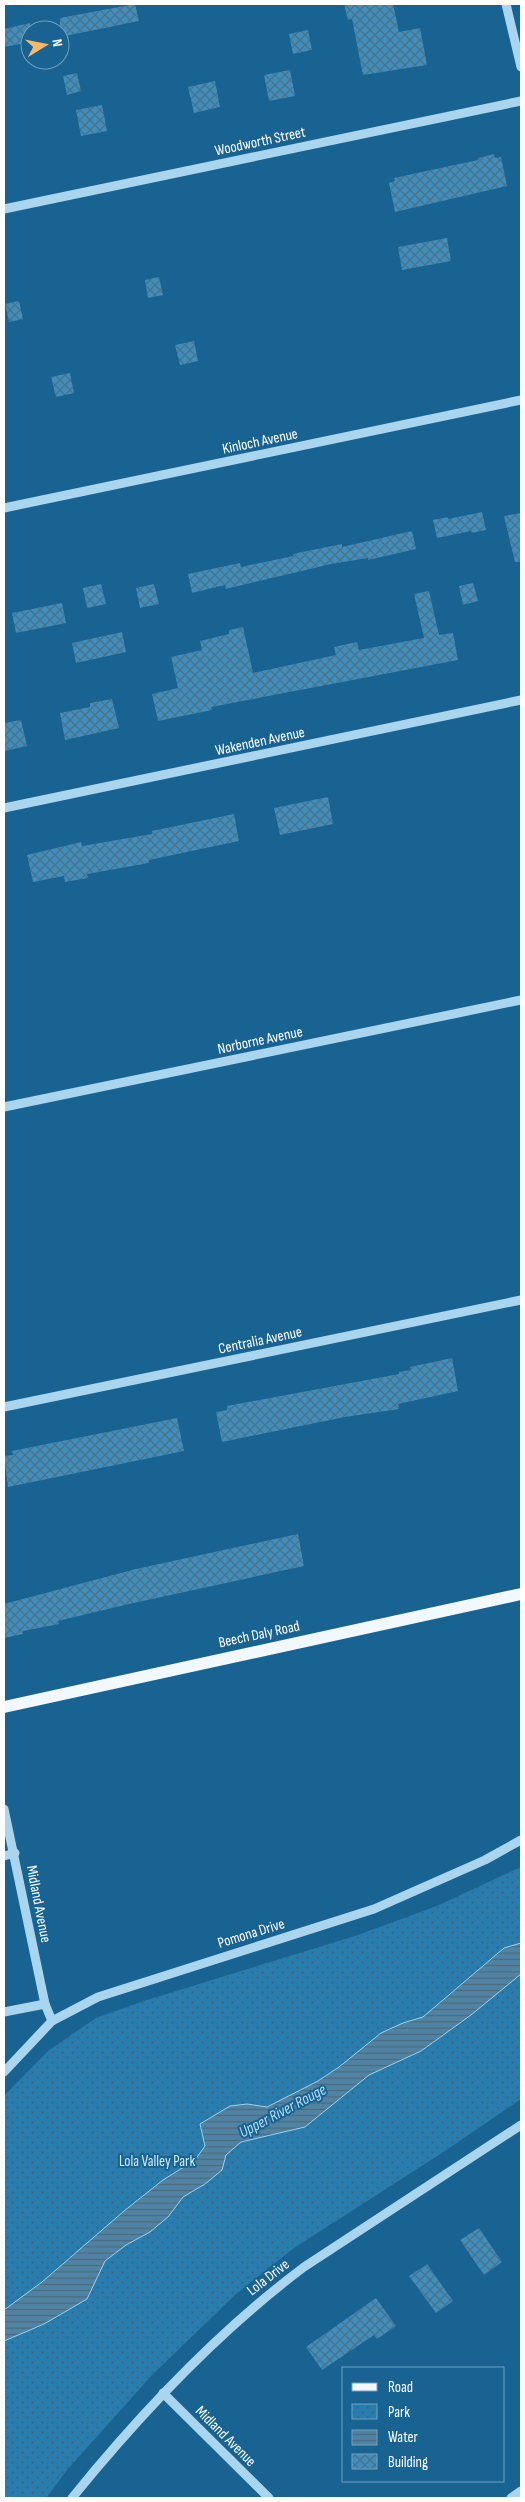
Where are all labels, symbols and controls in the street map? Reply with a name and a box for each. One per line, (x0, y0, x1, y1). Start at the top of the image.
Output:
north arrow (20, 20, 70, 70)
text: N (48, 38, 66, 48)
street label: Woodworth Street (213, 123, 308, 160)
street label: Kinloch Avenue (221, 424, 300, 459)
street label: Wakenden Avenue (214, 723, 307, 760)
street label: Norborne Avenue (216, 1022, 304, 1059)
street label: Centralia Avenue (217, 1322, 304, 1359)
street label: Beech Daly Road (217, 1617, 301, 1652)
street label: Midland Avenue (22, 1864, 55, 1944)
street label: Pomona Drive (215, 1914, 287, 1953)
water label: Upper River Rouge (236, 2080, 330, 2142)
park label: Lola Valley Park (119, 2152, 195, 2171)
street label: Lola Drive (243, 2255, 293, 2300)
legend (342, 2367, 505, 2482)
text: Road (388, 2378, 413, 2397)
street label: Midland Avenue (191, 2402, 260, 2471)
text: Park (388, 2403, 410, 2422)
text: Water (388, 2428, 419, 2447)
text: Building (388, 2453, 428, 2472)

